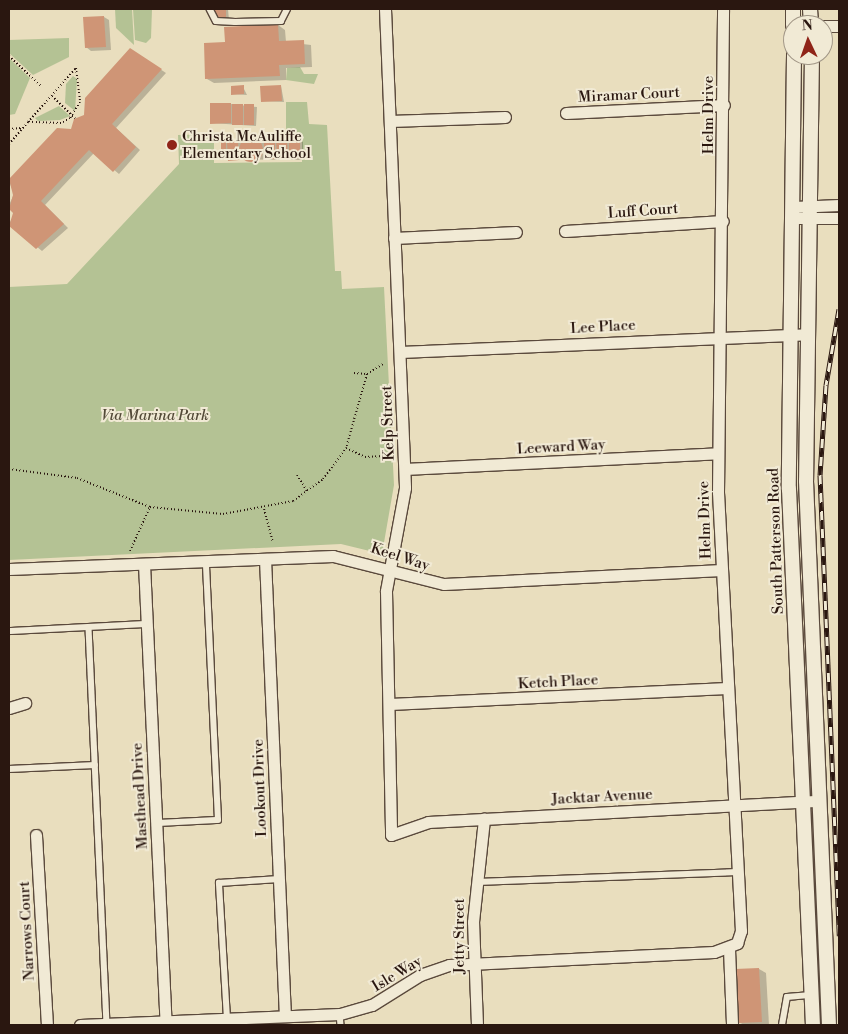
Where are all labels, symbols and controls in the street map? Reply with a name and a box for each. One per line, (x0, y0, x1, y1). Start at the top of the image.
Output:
north arrow (783, 15, 833, 65)
text: N (801, 17, 813, 35)
street label: Helm Drive (700, 76, 718, 154)
street label: Miramar Court (578, 83, 680, 107)
place label: Christa McAuliffe Elementary School (182, 127, 311, 162)
marker: Christa McAuliffe Elementary School (166, 139, 178, 151)
street label: Luff Court (607, 200, 679, 222)
street label: Lee Place (570, 316, 636, 338)
street label: Kelp Street (378, 385, 398, 461)
park label: Via Marina Park (101, 407, 209, 425)
street label: Leeward Way (516, 436, 606, 458)
street label: South Patterson Road (764, 467, 788, 615)
street label: Helm Drive (695, 480, 715, 560)
street label: Keel Way (368, 539, 432, 575)
street label: Ketch Place (517, 671, 599, 693)
street label: Lookout Drive (249, 739, 271, 837)
street label: Masthead Drive (128, 742, 152, 850)
street label: Jacktar Avenue (551, 785, 653, 809)
street label: Narrows Court (15, 881, 39, 981)
street label: Jetty Street (451, 898, 469, 974)
street label: Isle Way (369, 952, 425, 996)

